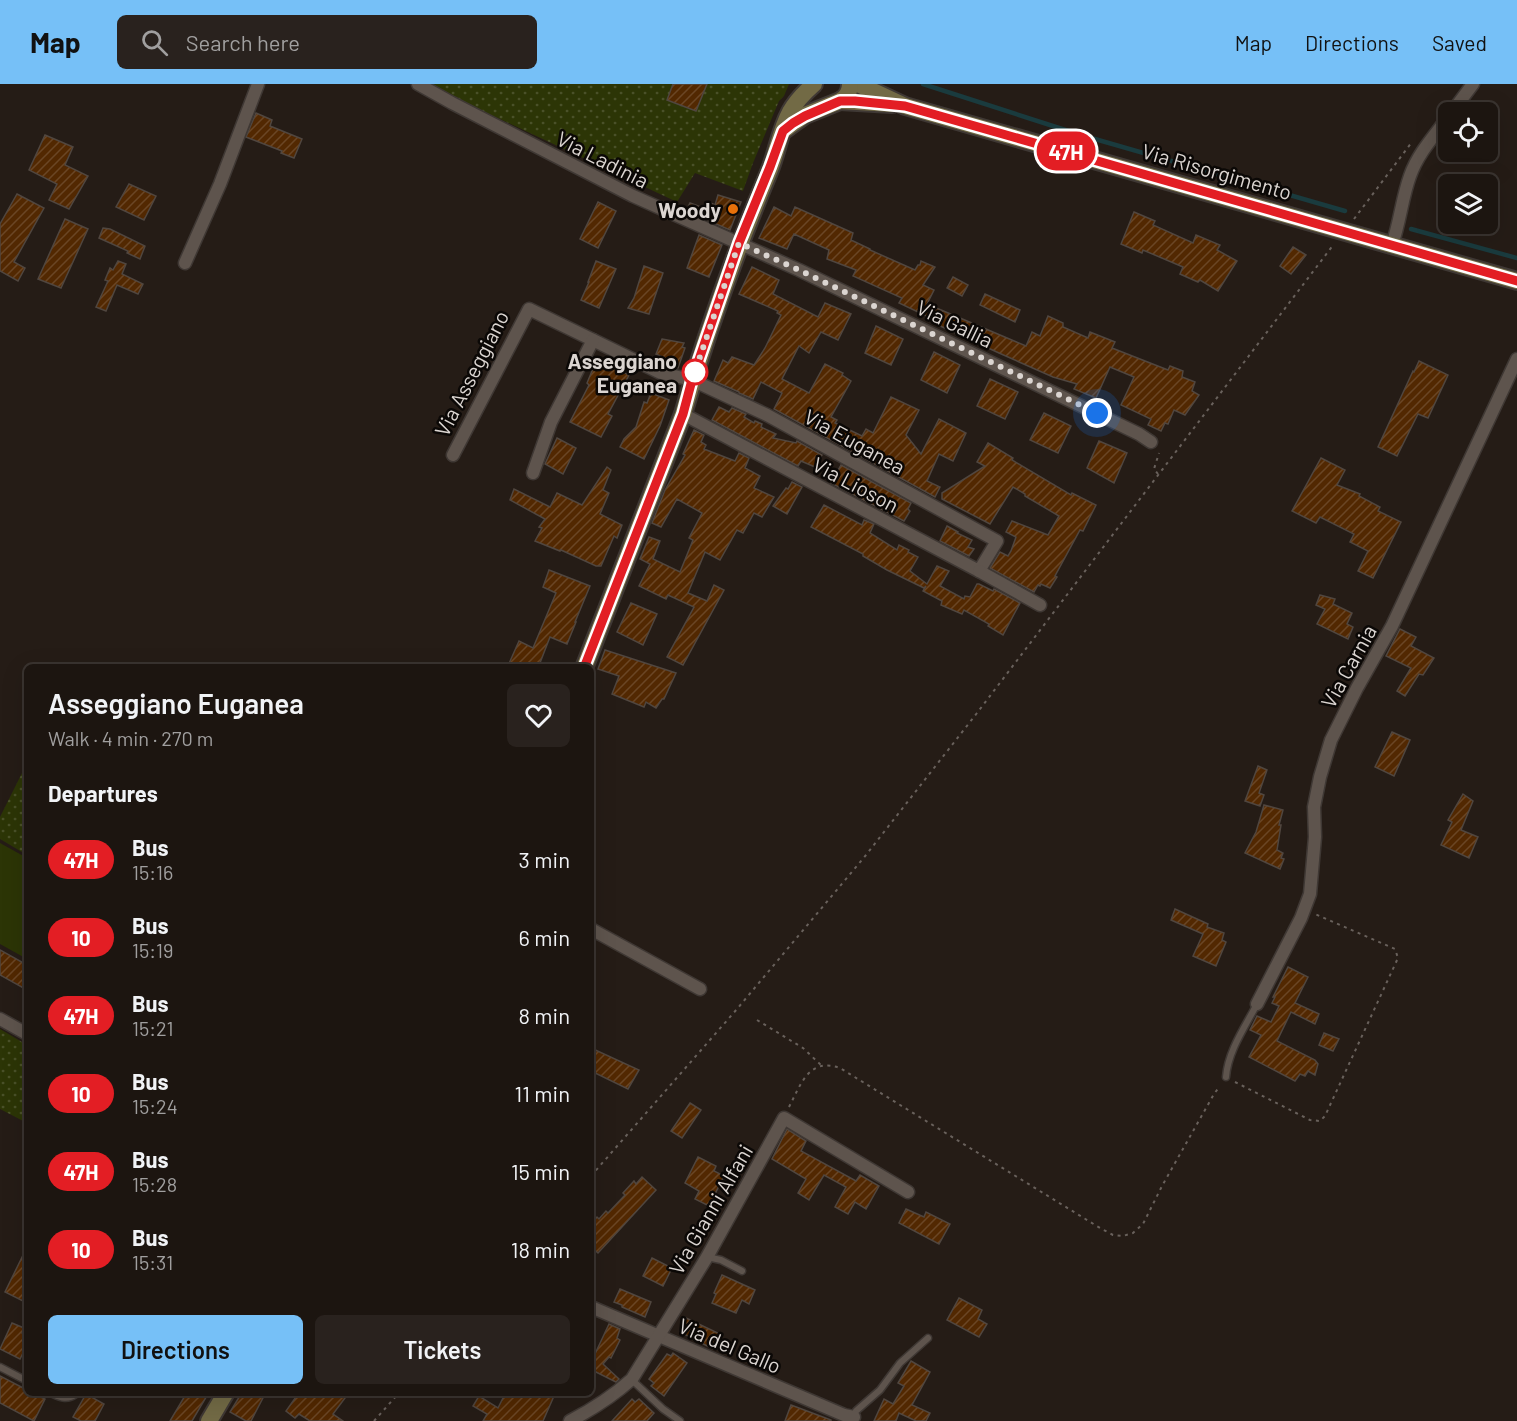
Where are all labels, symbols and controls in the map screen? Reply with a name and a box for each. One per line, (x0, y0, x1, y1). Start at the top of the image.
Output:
search box (117, 15, 537, 69)
text: Map (30, 25, 81, 59)
icon: search (138, 26, 171, 59)
text: Search here (186, 29, 300, 55)
text: Map (1235, 30, 1272, 55)
text: Directions (1305, 30, 1399, 55)
text: Saved (1432, 30, 1487, 55)
map controls (1438, 102, 1498, 234)
button: locate (1438, 102, 1498, 162)
street label: Via Ladinia (553, 125, 653, 193)
line badge: 47H (1032, 132, 1100, 170)
street label: Via Risorgimento (1139, 138, 1295, 204)
text: 47H (1049, 139, 1083, 164)
button: layers (1438, 174, 1498, 234)
place label: Woody (658, 197, 721, 222)
marker: Woody (726, 202, 740, 216)
street label: Via Gallia (913, 294, 997, 352)
street label: Via Asseggiano (429, 306, 513, 440)
place label: Asseggiano Euganea (568, 348, 677, 397)
marker: Asseggiano Euganea (682, 359, 708, 385)
your location (1082, 398, 1112, 428)
street label: Via Euganea (800, 403, 910, 479)
street label: Via Lioson (809, 451, 903, 517)
street label: Via Carnia (1315, 620, 1381, 712)
button: heart (507, 684, 570, 747)
text: Asseggiano Euganea (48, 686, 304, 720)
text: Walk · 4 min · 270 m (48, 726, 213, 750)
text: Departures (48, 780, 158, 806)
text: Bus (132, 834, 169, 860)
text: 3 min (519, 846, 570, 872)
text: 47H (64, 847, 98, 872)
text: 15:16 (132, 860, 173, 884)
text: Bus (132, 912, 169, 938)
text: 6 min (519, 924, 570, 950)
text: 10 (71, 925, 91, 950)
text: 15:19 (132, 938, 173, 962)
text: Bus (132, 990, 169, 1016)
text: 8 min (518, 1002, 570, 1028)
text: 47H (64, 1003, 98, 1028)
text: 15:21 (132, 1016, 174, 1040)
text: Bus (132, 1068, 169, 1094)
text: 11 min (514, 1080, 570, 1106)
text: 10 (71, 1081, 91, 1106)
text: 15:24 (132, 1094, 178, 1118)
street label: Via Gianni Alfani (663, 1140, 757, 1278)
text: Bus (132, 1146, 169, 1172)
text: 15 min (511, 1158, 570, 1184)
text: 47H (64, 1159, 98, 1184)
text: 15:28 (132, 1172, 177, 1196)
text: Bus (132, 1224, 169, 1250)
text: 18 min (511, 1236, 570, 1262)
text: 10 (71, 1237, 91, 1262)
text: 15:31 (132, 1250, 173, 1274)
street label: Via del Gallo (675, 1312, 785, 1378)
button: Directions (48, 1315, 303, 1384)
button: Tickets (315, 1315, 570, 1384)

